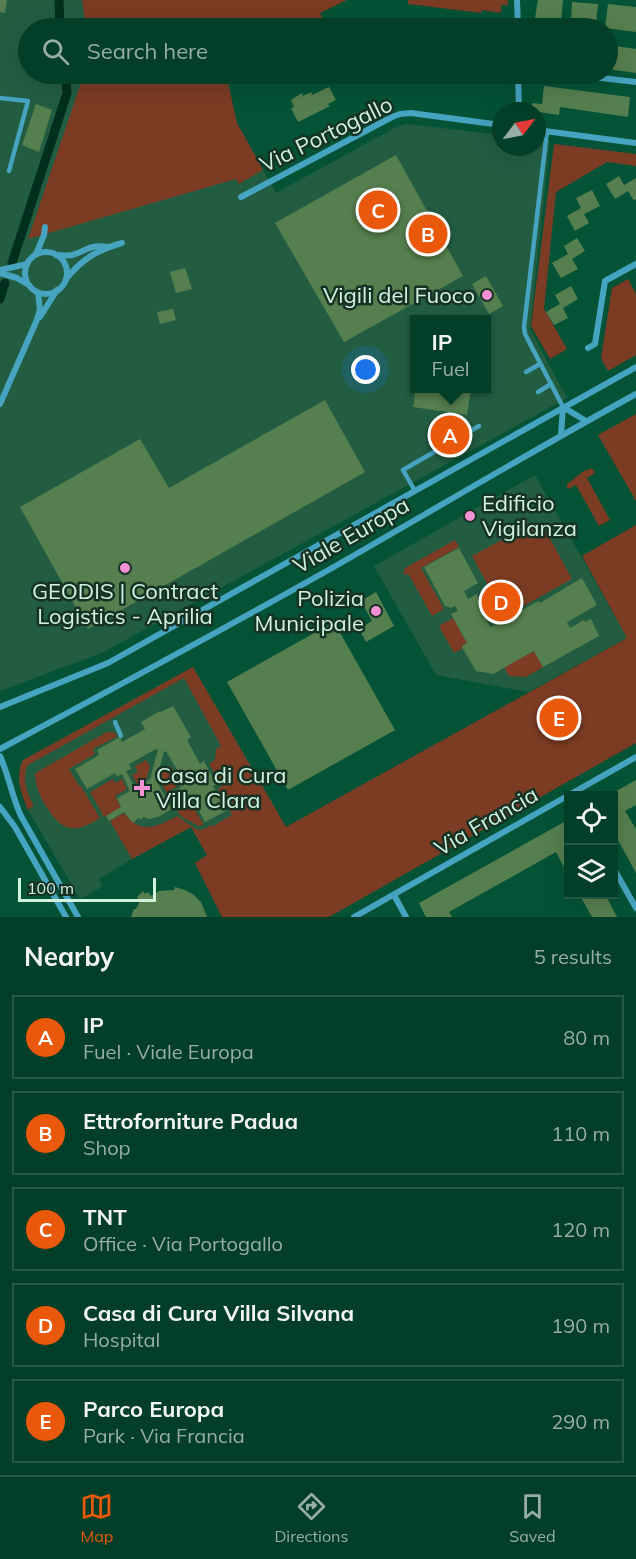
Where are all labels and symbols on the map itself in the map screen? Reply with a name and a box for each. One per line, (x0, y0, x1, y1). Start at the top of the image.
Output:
street label: Via Portogallo (255, 90, 397, 178)
north arrow (492, 102, 546, 156)
pin: C (358, 188, 398, 232)
pin: B (408, 212, 448, 256)
place label: Vigili del Fuoco (323, 281, 475, 309)
marker: Vigili del Fuoco (480, 288, 494, 302)
your location (351, 355, 380, 384)
pin: A (430, 412, 470, 458)
place label: Edificio Vigilanza (482, 489, 577, 542)
street label: Viale Europa (288, 491, 414, 579)
marker: Edificio Vigilanza (463, 509, 477, 523)
marker: GEODIS | Contract Logistics - Aprilia (118, 561, 132, 575)
place label: GEODIS | Contract Logistics - Aprilia (32, 577, 218, 630)
pin: D (482, 580, 520, 624)
place label: Polizia Municipale (255, 584, 364, 637)
marker: Polizia Municipale (369, 604, 383, 618)
pin: E (540, 696, 578, 740)
place label: Casa di Cura Villa Clara (156, 761, 287, 814)
marker: Casa di Cura Villa Clara (133, 779, 151, 797)
street label: Via Francia (429, 780, 543, 862)
scale bar (18, 875, 156, 902)

